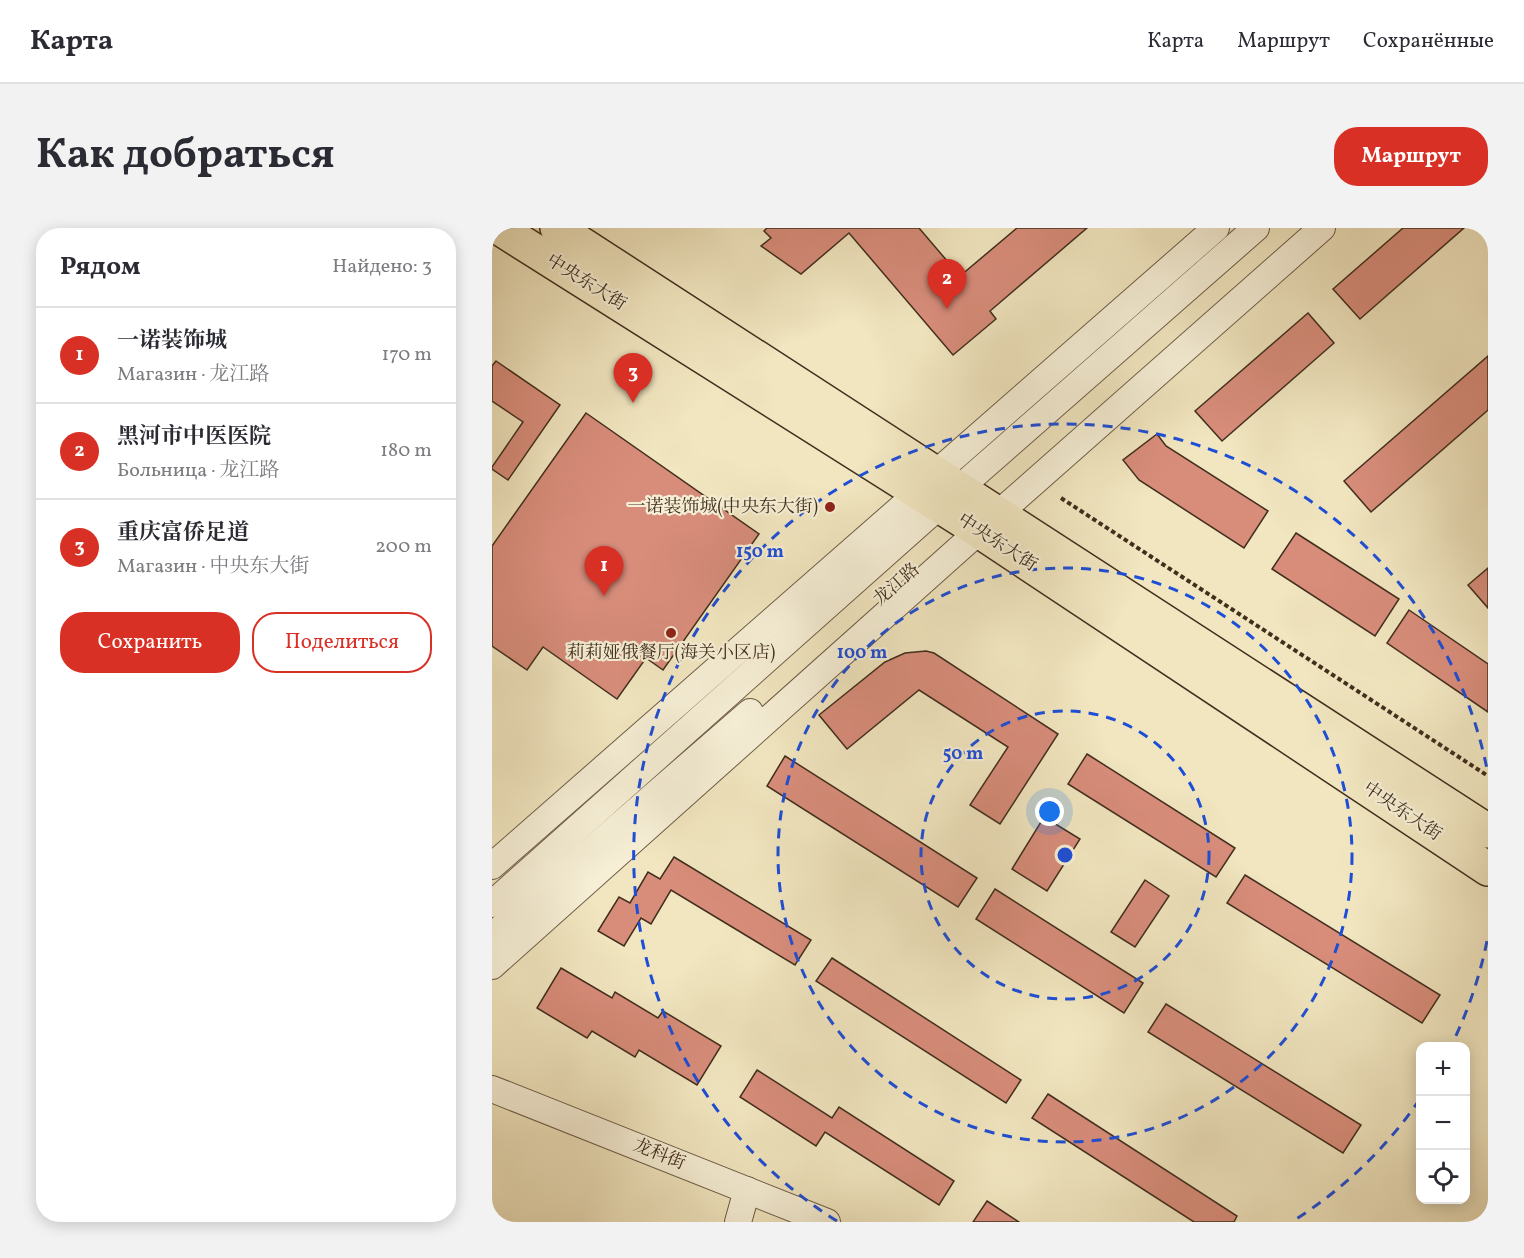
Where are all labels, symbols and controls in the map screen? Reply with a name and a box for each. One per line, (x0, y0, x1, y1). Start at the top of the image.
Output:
text: Карта (30, 22, 113, 61)
text: Карта (1147, 27, 1204, 56)
text: Маршрут (1237, 27, 1330, 56)
text: Сохранённые (1363, 27, 1494, 56)
text: Как добраться (36, 127, 335, 186)
button: Маршрут (1334, 127, 1488, 186)
text: Рядом (60, 249, 140, 285)
street label: 中央东大街 (541, 249, 631, 317)
text: Найдено: 3 (332, 253, 432, 281)
pin: 2 (928, 260, 966, 309)
text: 一诺装饰城 (117, 326, 227, 357)
text: 1 (75, 341, 84, 369)
text: 170 m (382, 341, 432, 369)
pin: 3 (614, 354, 652, 403)
text: Магазин · 龙江路 (117, 361, 269, 389)
text: 黑河市中医医院 (117, 422, 271, 453)
text: 2 (74, 437, 85, 465)
text: 180 m (380, 437, 432, 465)
text: Больница · 龙江路 (117, 457, 279, 485)
place label: 一诺装饰城(中央东大街) (628, 495, 818, 520)
marker: 一诺装饰城(中央东大街) (823, 500, 837, 514)
street label: 中央东大街 (952, 508, 1042, 578)
text: 重庆富侨足道 (117, 518, 249, 549)
text: 3 (74, 533, 85, 561)
text: 200 m (375, 533, 432, 561)
text: 150 m (736, 540, 784, 565)
pin: 1 (584, 546, 624, 596)
text: Магазин · 中央东大街 (117, 553, 309, 581)
street label: 龙江路 (868, 558, 926, 612)
button: Сохранить (60, 612, 240, 673)
button: Поделиться (252, 612, 432, 673)
marker: 莉莉娅俄餐厅(海关小区店) (664, 626, 678, 640)
place label: 莉莉娅俄餐厅(海关小区店) (567, 641, 775, 666)
text: 100 m (837, 641, 887, 666)
text: 50 m (943, 742, 983, 767)
street label: 中央东大街 (1358, 776, 1446, 848)
your location (1035, 797, 1064, 826)
centre of rings (1055, 845, 1075, 865)
map controls (1416, 1042, 1470, 1204)
button: + (1416, 1042, 1470, 1096)
button: − (1416, 1096, 1470, 1150)
street label: 龙科街 (629, 1133, 689, 1177)
button: locate (1416, 1150, 1470, 1204)

